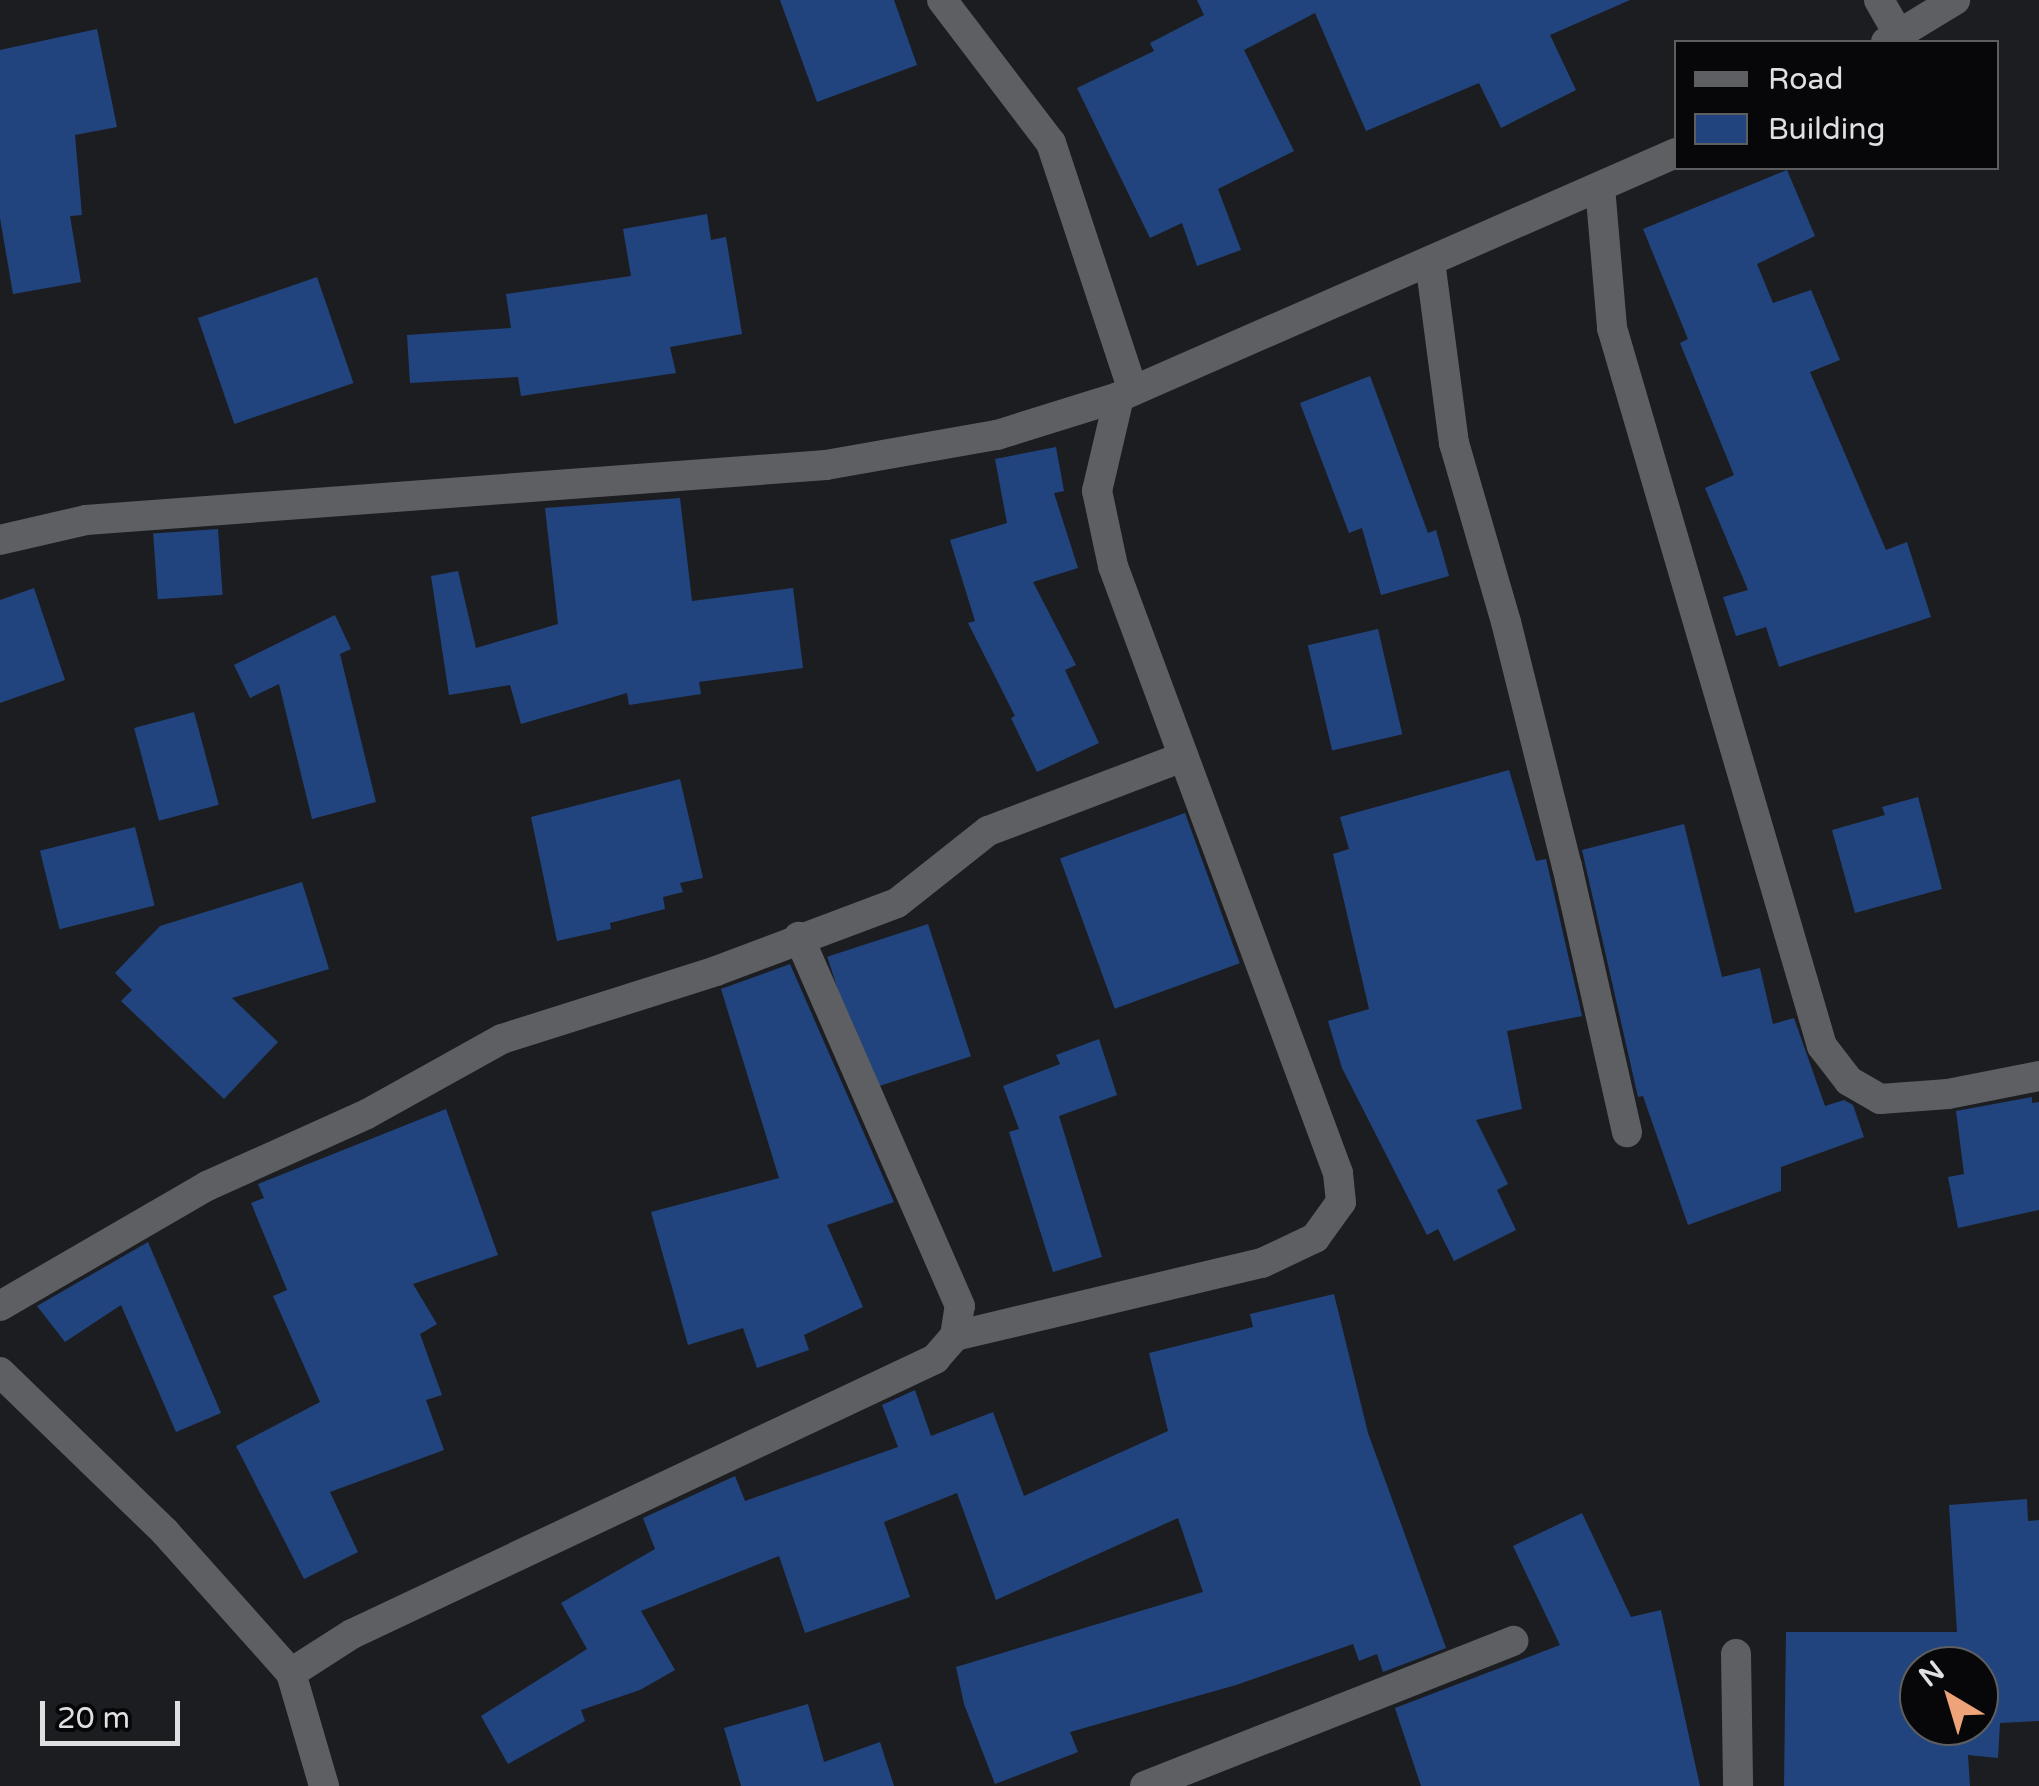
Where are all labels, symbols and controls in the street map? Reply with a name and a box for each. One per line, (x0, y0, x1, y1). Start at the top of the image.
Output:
legend (1674, 40, 1999, 170)
text: Road (1768, 61, 1843, 98)
text: Building (1768, 111, 1885, 148)
north arrow (1899, 1646, 1999, 1746)
text: N (1912, 1654, 1951, 1694)
scale bar (45, 1681, 185, 1743)
text: 20 m (57, 1700, 130, 1737)

